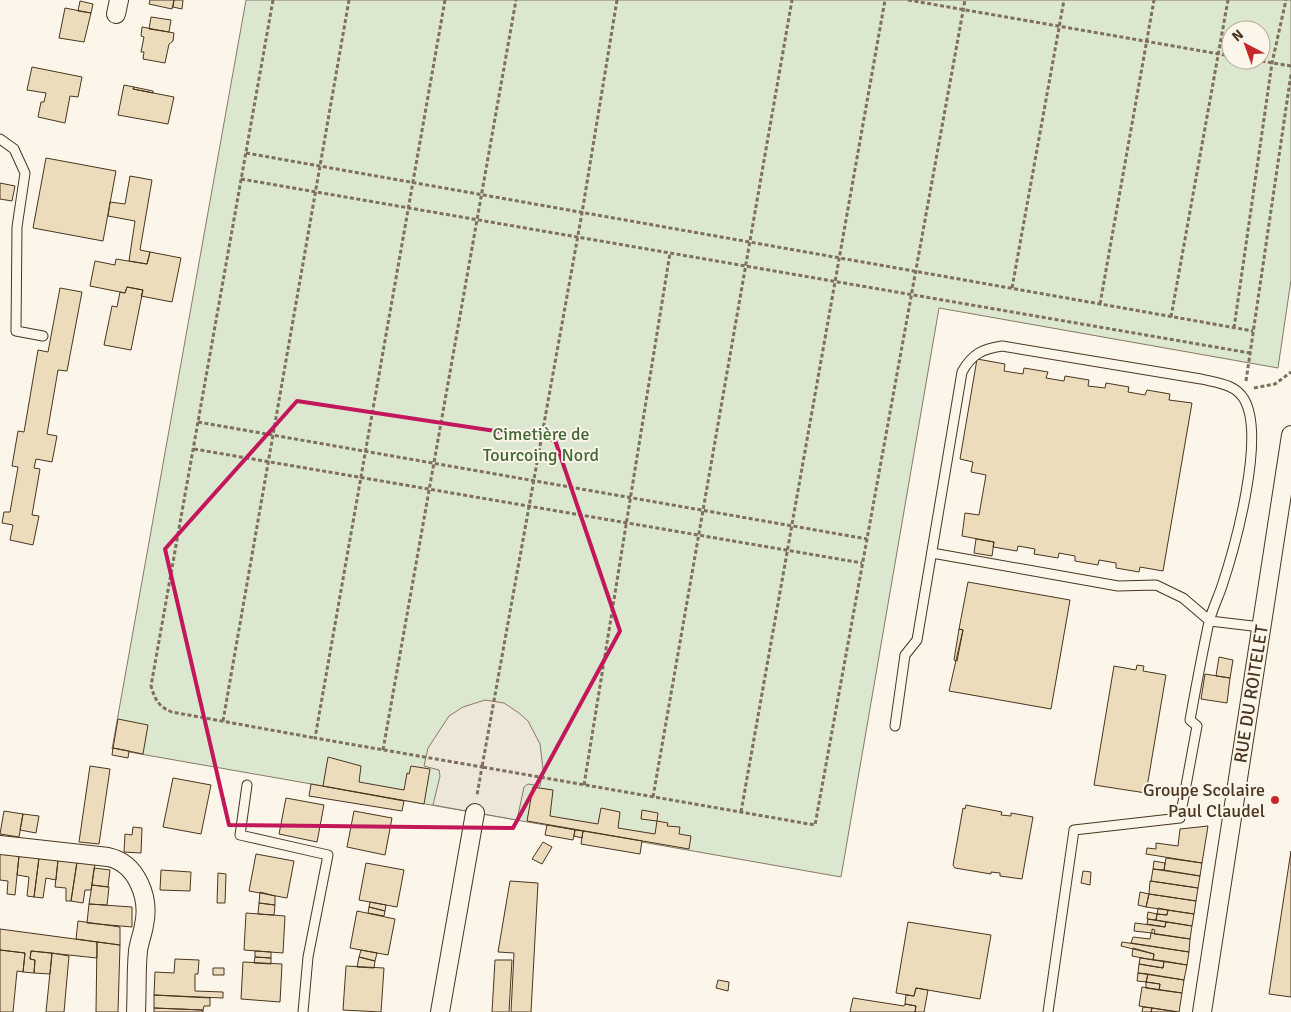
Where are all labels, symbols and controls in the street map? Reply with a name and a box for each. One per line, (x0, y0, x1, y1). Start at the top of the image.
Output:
north arrow (1221, 20, 1271, 70)
text: N (1229, 26, 1247, 45)
park label: Cimetière de Tourcoing Nord (483, 423, 599, 466)
street label: RUE DU ROITELET (1229, 623, 1273, 765)
place label: Groupe Scolaire Paul Claudel (1143, 779, 1265, 822)
marker: Groupe Scolaire Paul Claudel (1269, 794, 1281, 806)

